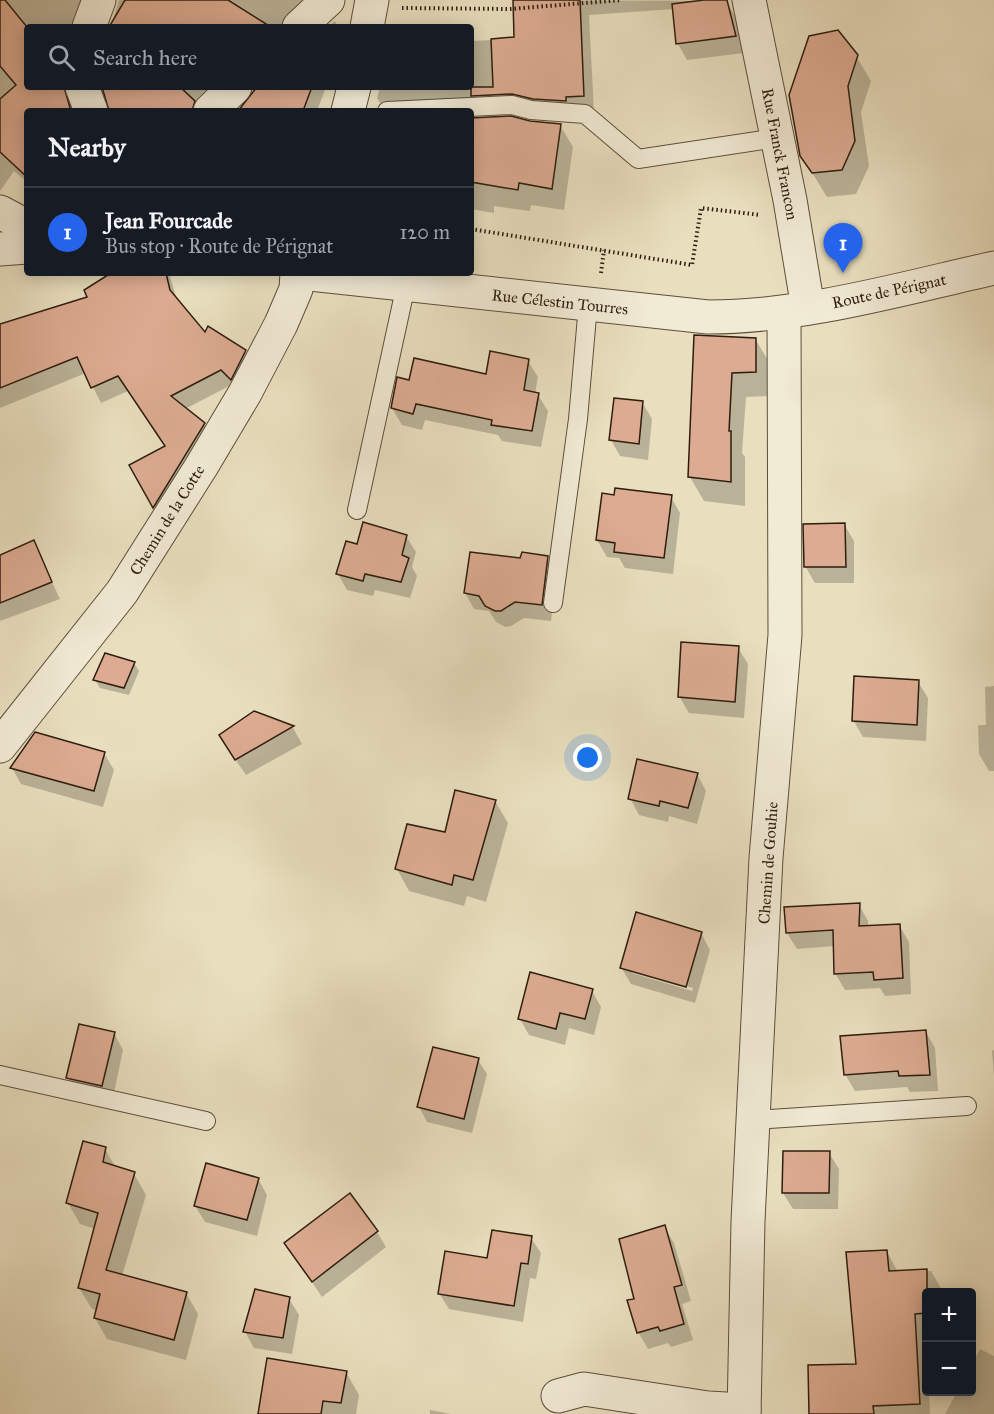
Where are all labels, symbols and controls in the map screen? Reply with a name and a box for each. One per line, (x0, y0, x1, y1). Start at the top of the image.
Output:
search box (24, 24, 474, 90)
icon: search (45, 41, 78, 74)
text: Search here (93, 44, 197, 71)
street label: Rue Franck Francon (758, 86, 802, 222)
text: Nearby (48, 131, 126, 163)
text: Jean Fourcade (105, 207, 232, 234)
text: 1 (64, 220, 71, 244)
text: 120 m (399, 220, 450, 244)
pin: 1 (824, 224, 862, 273)
text: Bus stop · Route de Pérignat (105, 234, 333, 258)
street label: Route de Pérignat (830, 270, 948, 313)
street label: Rue Célestin Tourres (491, 285, 629, 319)
street label: Chemin de la Cotte (126, 461, 209, 579)
your location (573, 743, 602, 772)
street label: Chemin de Gouhie (754, 801, 782, 925)
map controls (922, 1288, 976, 1396)
button: + (922, 1288, 976, 1342)
button: − (922, 1342, 976, 1396)

